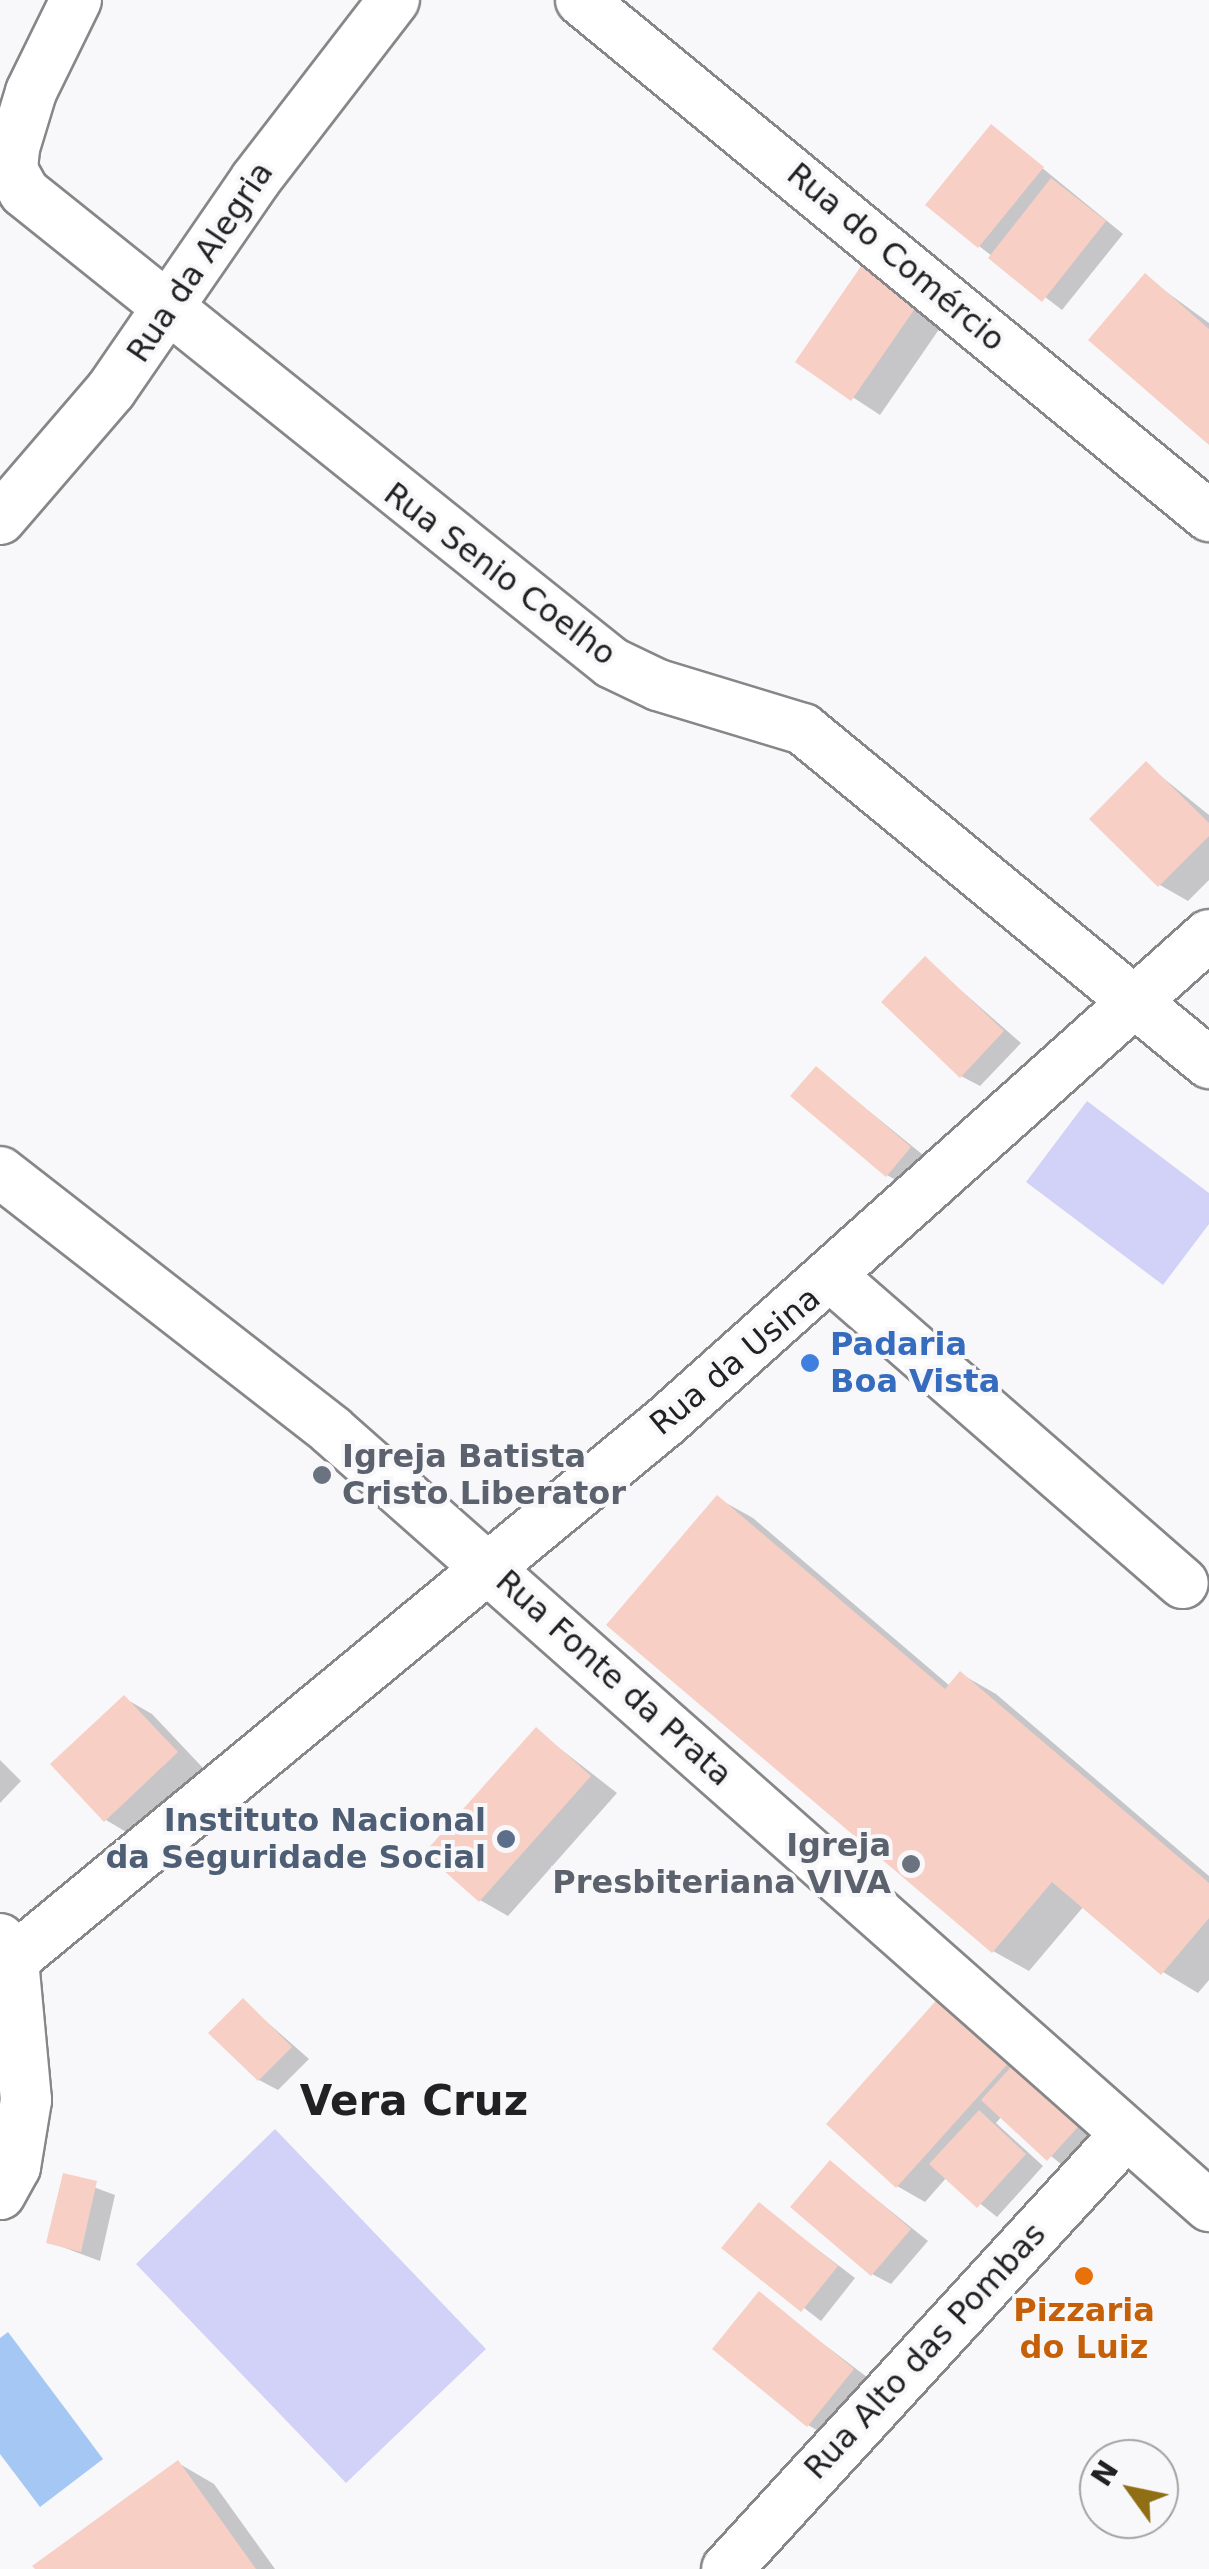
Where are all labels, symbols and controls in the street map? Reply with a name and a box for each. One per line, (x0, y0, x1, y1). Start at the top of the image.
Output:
street label: Rua da Alegria (119, 155, 281, 369)
street label: Rua do Comércio (779, 155, 1013, 359)
street label: Rua Senio Coelho (377, 474, 623, 674)
street label: Rua da Usina (642, 1279, 828, 1443)
place label: Padaria Boa Vista (830, 1326, 1000, 1401)
marker: Padaria Boa Vista (799, 1352, 821, 1374)
place label: Igreja Batista Cristo Liberator (342, 1438, 626, 1513)
marker: Igreja Batista Cristo Liberator (311, 1464, 333, 1486)
street label: Rua Fonte da Prata (488, 1562, 740, 1794)
place label: Instituto Nacional da Seguridade Social (105, 1802, 486, 1877)
place label: Igreja Presbiteriana VIVA (552, 1827, 891, 1902)
marker: Instituto Nacional da Seguridade Social (495, 1828, 517, 1850)
marker: Igreja Presbiteriana VIVA (900, 1853, 922, 1875)
district label: Vera Cruz (300, 2076, 528, 2126)
street label: Rua Alto das Pombas (796, 2215, 1054, 2487)
marker: Pizzaria do Luiz (1073, 2265, 1095, 2287)
place label: Pizzaria do Luiz (1013, 2292, 1155, 2367)
north arrow (1079, 2439, 1179, 2539)
text: N (1085, 2455, 1125, 2492)

